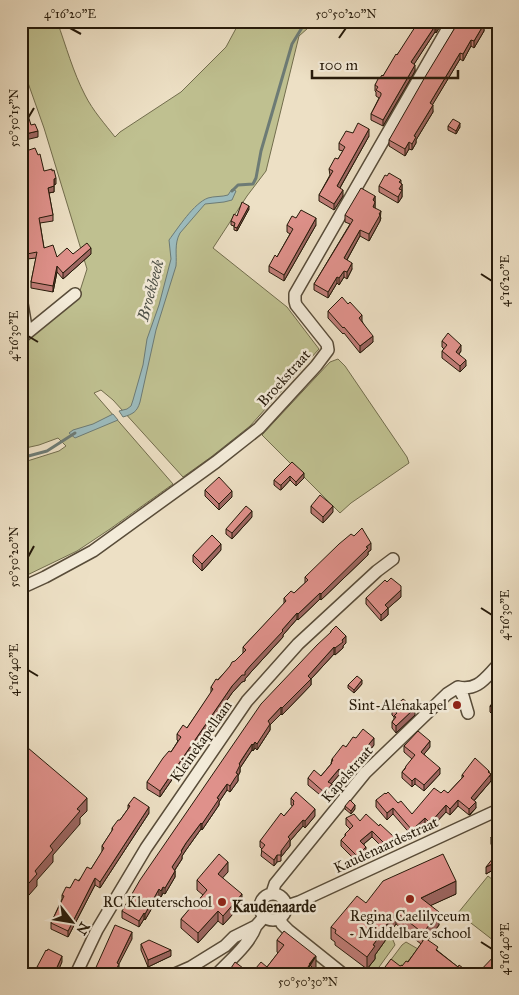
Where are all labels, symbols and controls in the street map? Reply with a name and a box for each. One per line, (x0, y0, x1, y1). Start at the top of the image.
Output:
text: 4°16'20"E (44, 7, 96, 21)
text: 50°50'20"N (315, 7, 377, 21)
scale bar (312, 48, 458, 80)
text: 100 m (319, 56, 359, 74)
text: 50°50'15"N (7, 89, 21, 147)
text: 4°16'20"E (498, 255, 512, 307)
water label: Broekbeek (133, 258, 168, 324)
text: 4°16'30"E (7, 310, 21, 361)
street label: Broekstraat (254, 345, 315, 410)
text: 50°50'20"N (7, 526, 21, 588)
text: 4°16'30"E (498, 589, 512, 640)
text: 4°16'40"E (7, 643, 21, 696)
place label: Sint-Alenakapel (349, 696, 448, 714)
street label: Kleinekapellaan (166, 697, 236, 785)
marker: Sint-Alenakapel (451, 699, 463, 711)
street label: Kapelstraat (318, 741, 377, 806)
street label: Kaudenaardestraat (331, 813, 442, 877)
place label: RC Kleuterschool (103, 893, 213, 911)
marker: Regina Caelilyceum - Middelbare school (404, 893, 416, 905)
marker: RC Kleuterschool (216, 896, 228, 908)
district label: Kaudenaarde (232, 897, 316, 916)
north arrow (48, 898, 98, 948)
place label: Regina Caelilyceum - Middelbare school (349, 907, 472, 942)
text: N (72, 919, 93, 938)
text: 4°16'40"E (498, 922, 512, 975)
text: 50°50'30"N (278, 975, 338, 989)

